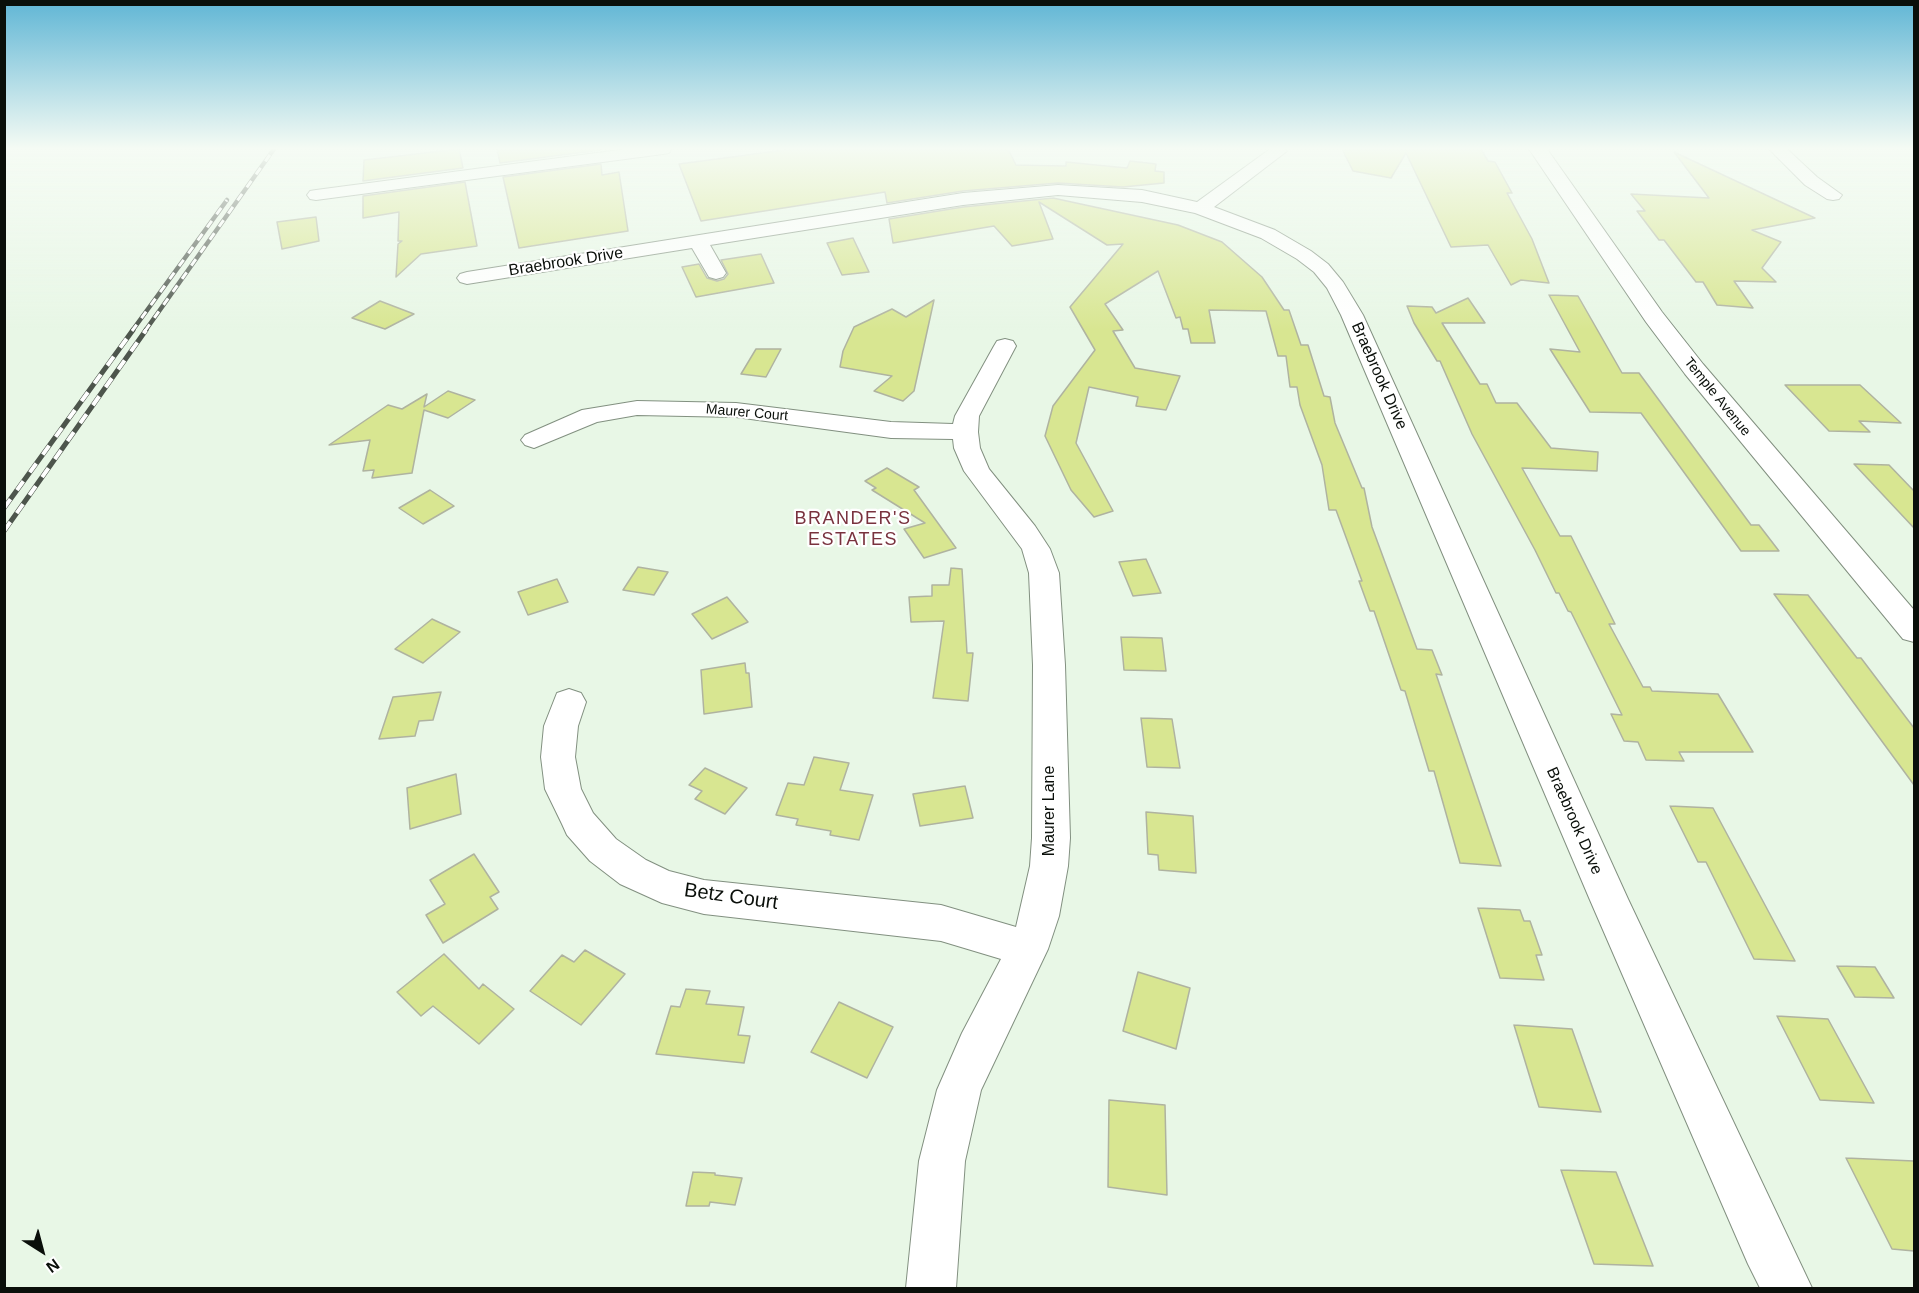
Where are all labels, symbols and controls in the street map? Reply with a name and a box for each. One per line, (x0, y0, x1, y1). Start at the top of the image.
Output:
street label: Braebrook Drive (507, 243, 625, 281)
street label: Braebrook Drive (1347, 319, 1411, 433)
street label: Temple Avenue (1680, 354, 1754, 440)
street label: Maurer Court (705, 401, 789, 425)
district label: BRANDER'S ESTATES (795, 508, 911, 550)
street label: Braebrook Drive (1542, 764, 1606, 878)
street label: Maurer Lane (1040, 766, 1060, 856)
street label: Betz Court (683, 879, 779, 915)
north arrow (12, 1221, 72, 1281)
text: N (43, 1256, 63, 1276)

